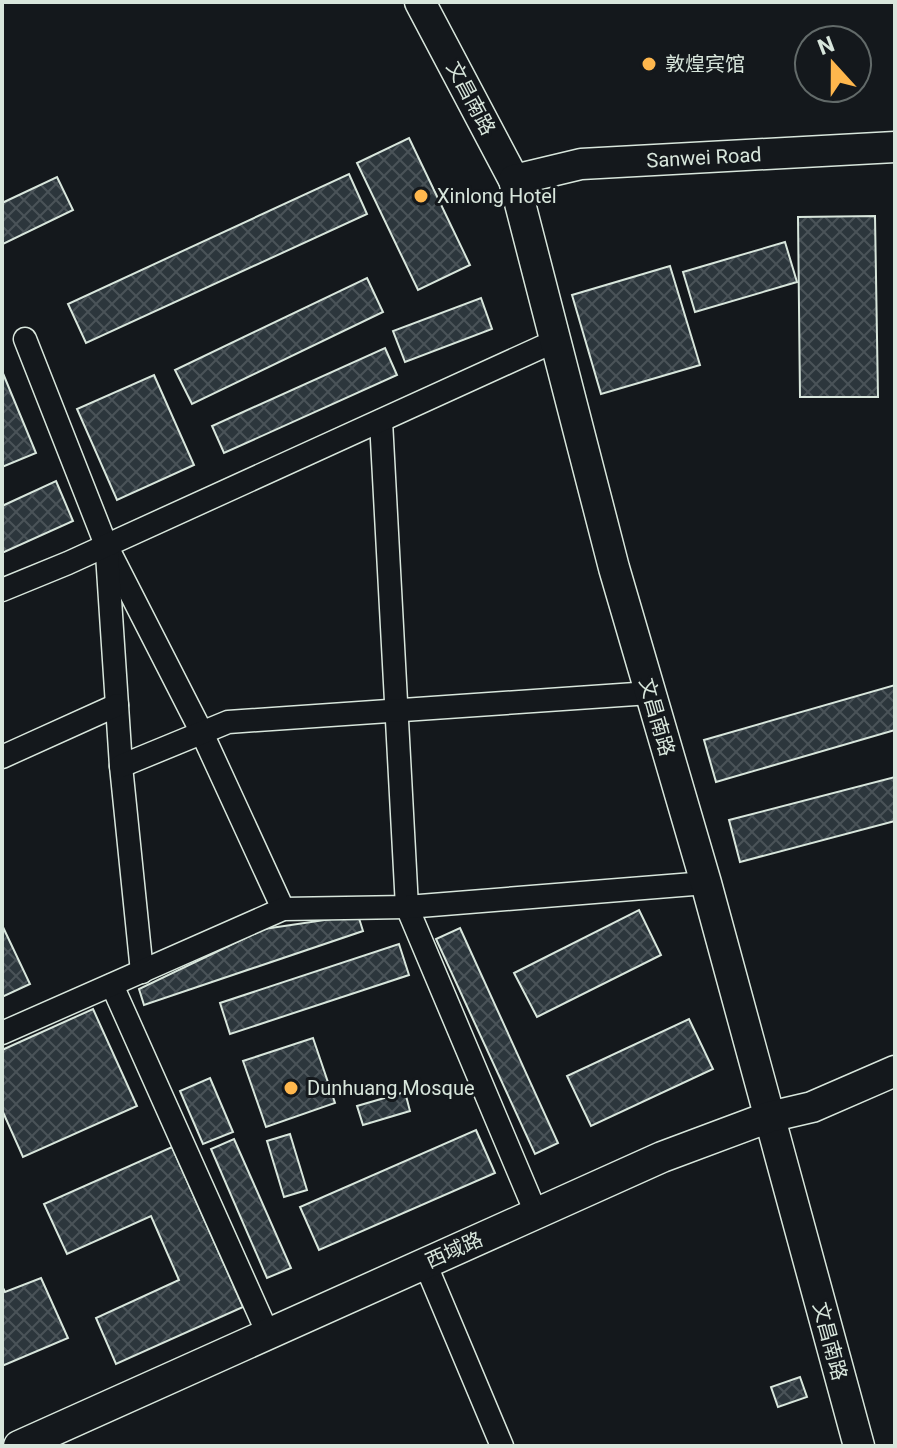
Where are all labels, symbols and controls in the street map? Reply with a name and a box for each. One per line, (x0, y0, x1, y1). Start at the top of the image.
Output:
north arrow (793, 24, 873, 104)
text: N (814, 31, 838, 60)
place label: 敦煌宾馆 (665, 52, 745, 76)
marker: 敦煌宾馆 (640, 55, 658, 73)
street label: 文昌南路 (442, 57, 500, 139)
street label: Sanwei Road (646, 142, 762, 172)
place label: Xinlong Hotel (437, 184, 557, 208)
marker: Xinlong Hotel (412, 187, 430, 205)
street label: 文昌南路 (634, 675, 680, 759)
place label: Dunhuang Mosque (307, 1076, 475, 1100)
marker: Dunhuang Mosque (282, 1079, 300, 1097)
street label: 西域路 (422, 1227, 486, 1273)
street label: 文昌南路 (808, 1299, 852, 1383)

